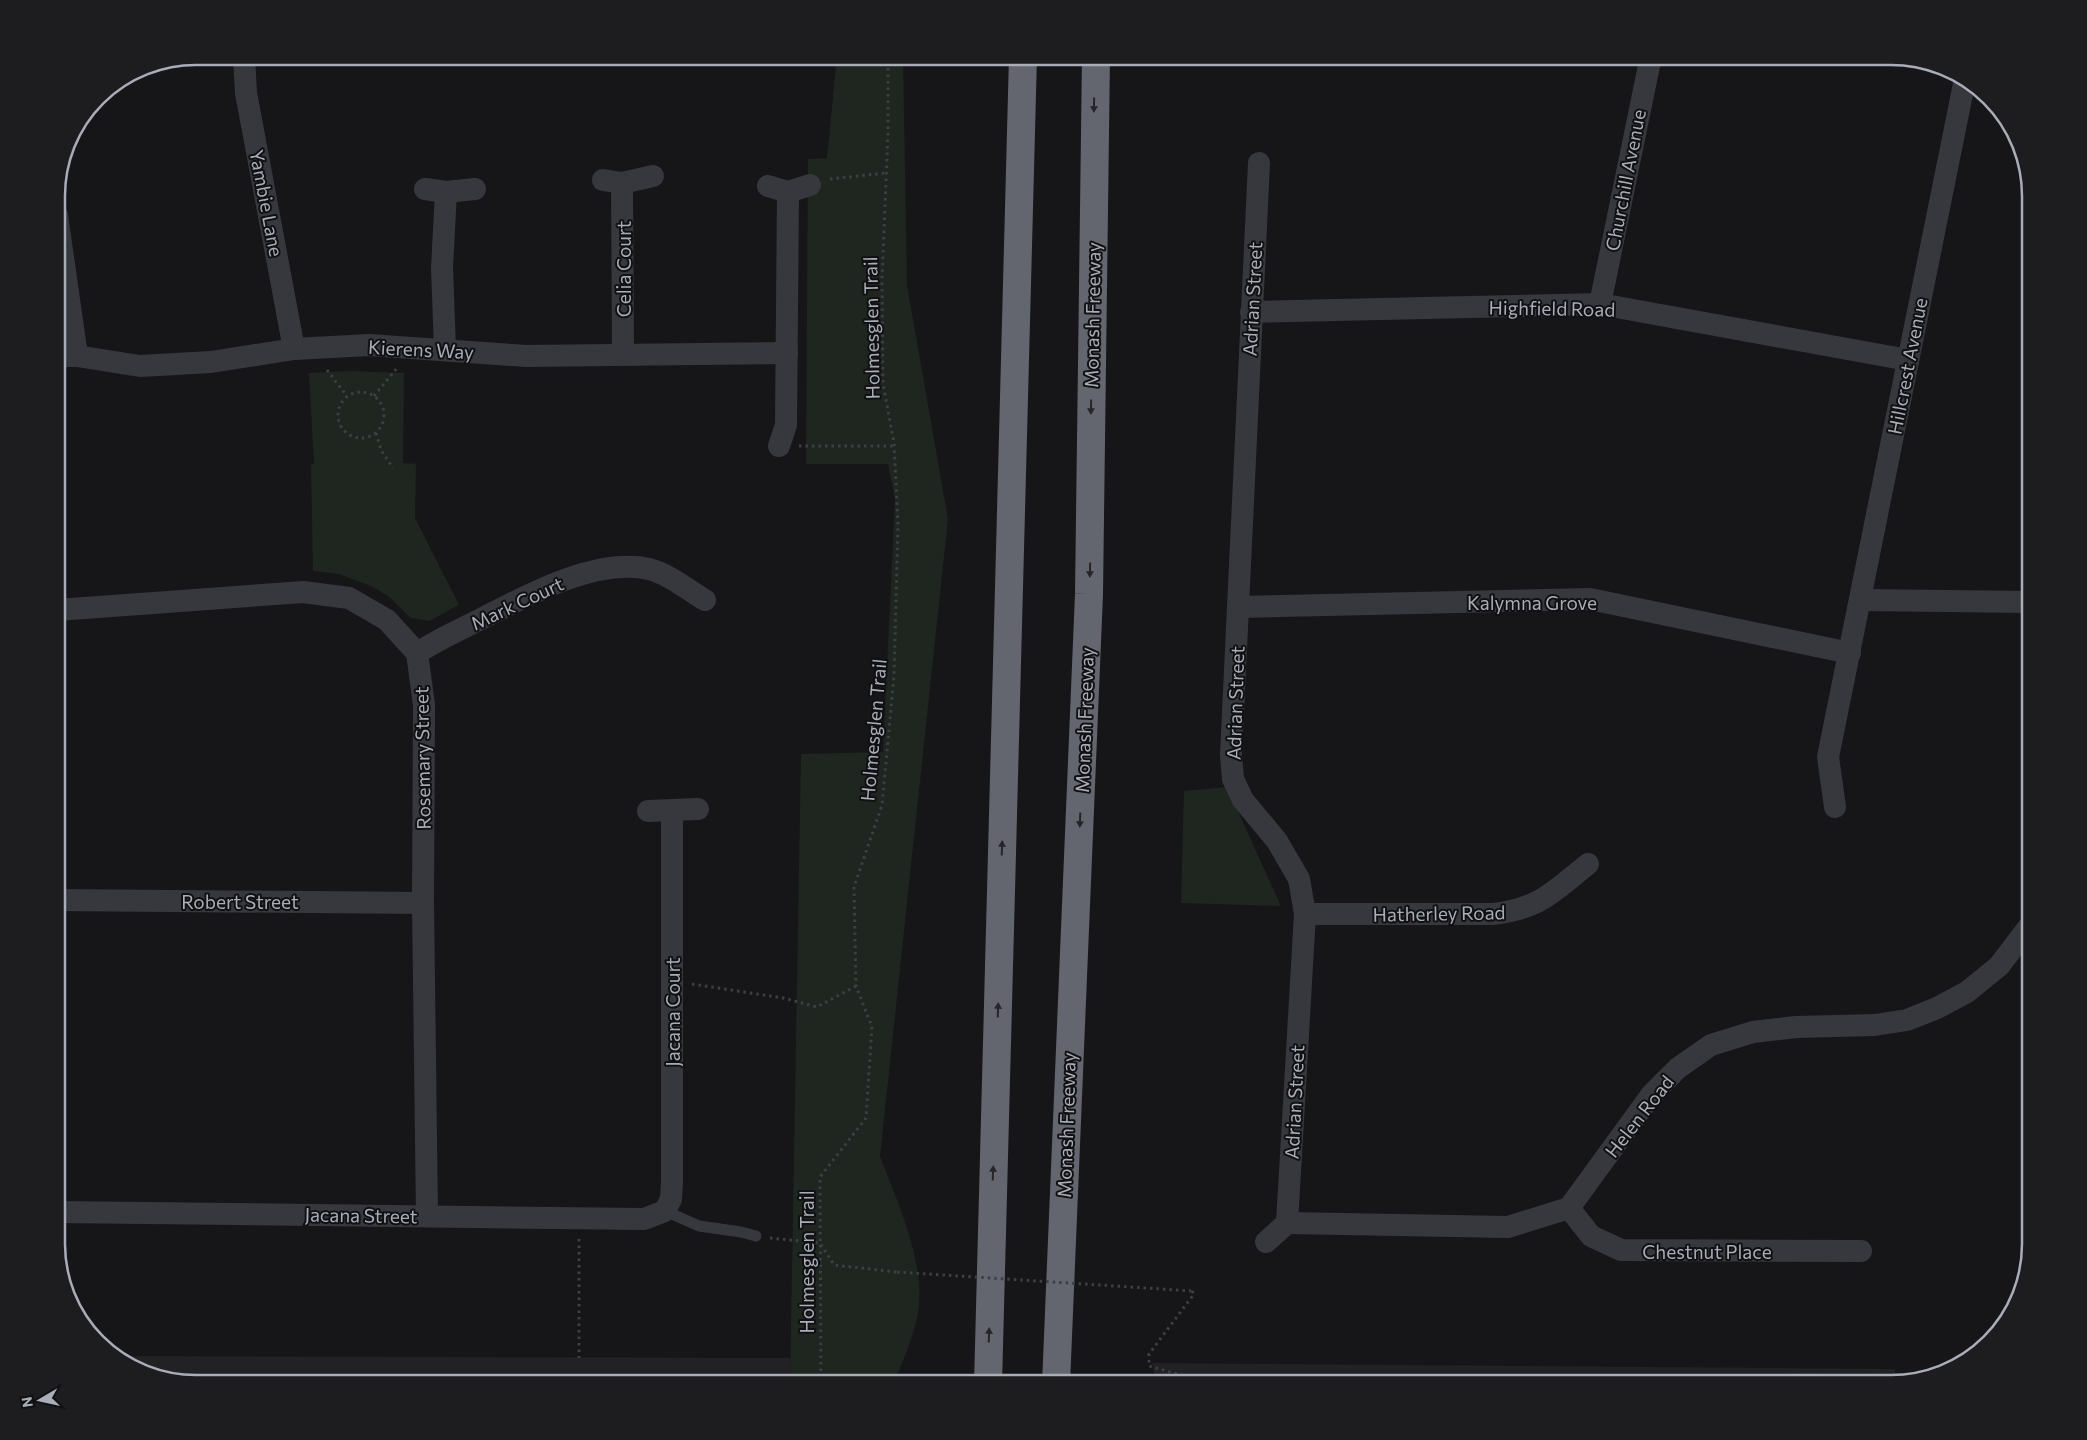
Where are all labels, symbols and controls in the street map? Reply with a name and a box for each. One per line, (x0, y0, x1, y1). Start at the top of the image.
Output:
one-way arrow (1090, 97, 1098, 113)
street label: Churchill Avenue (1600, 107, 1650, 253)
street label: Yambie Lane (245, 148, 289, 258)
street label: Celia Court (612, 220, 635, 317)
street label: Adrian Street (1238, 241, 1266, 357)
street label: Monash Freeway (1079, 242, 1105, 388)
street label: Holmesglen Trail (858, 256, 884, 400)
street label: Highfield Road (1489, 295, 1615, 321)
street label: Hillcrest Avenue (1882, 296, 1932, 436)
street label: Kierens Way (367, 335, 475, 363)
one-way arrow (1087, 400, 1095, 416)
one-way arrow (1086, 562, 1094, 578)
street label: Mark Court (467, 571, 567, 635)
street label: Kalymna Grove (1467, 591, 1597, 614)
street label: Adrian Street (1222, 645, 1248, 761)
street label: Monash Freeway (1070, 647, 1098, 793)
street label: Holmesglen Trail (855, 658, 891, 802)
street label: Rosemary Street (409, 686, 435, 830)
one-way arrow (1075, 812, 1083, 828)
one-way arrow (998, 839, 1006, 855)
street label: Robert Street (181, 890, 299, 913)
street label: Hatherley Road (1372, 900, 1506, 926)
street label: Jacana Court (661, 957, 684, 1067)
one-way arrow (994, 1002, 1002, 1018)
street label: Adrian Street (1280, 1044, 1308, 1160)
street label: Monash Freeway (1052, 1052, 1080, 1198)
street label: Helen Road (1600, 1070, 1678, 1162)
one-way arrow (990, 1164, 998, 1180)
street label: Holmesglen Trail (795, 1191, 818, 1333)
street label: Jacana Street (304, 1203, 418, 1227)
street label: Chestnut Place (1642, 1240, 1772, 1263)
one-way arrow (985, 1327, 993, 1343)
north arrow (15, 1375, 65, 1425)
text: N (17, 1396, 36, 1409)

